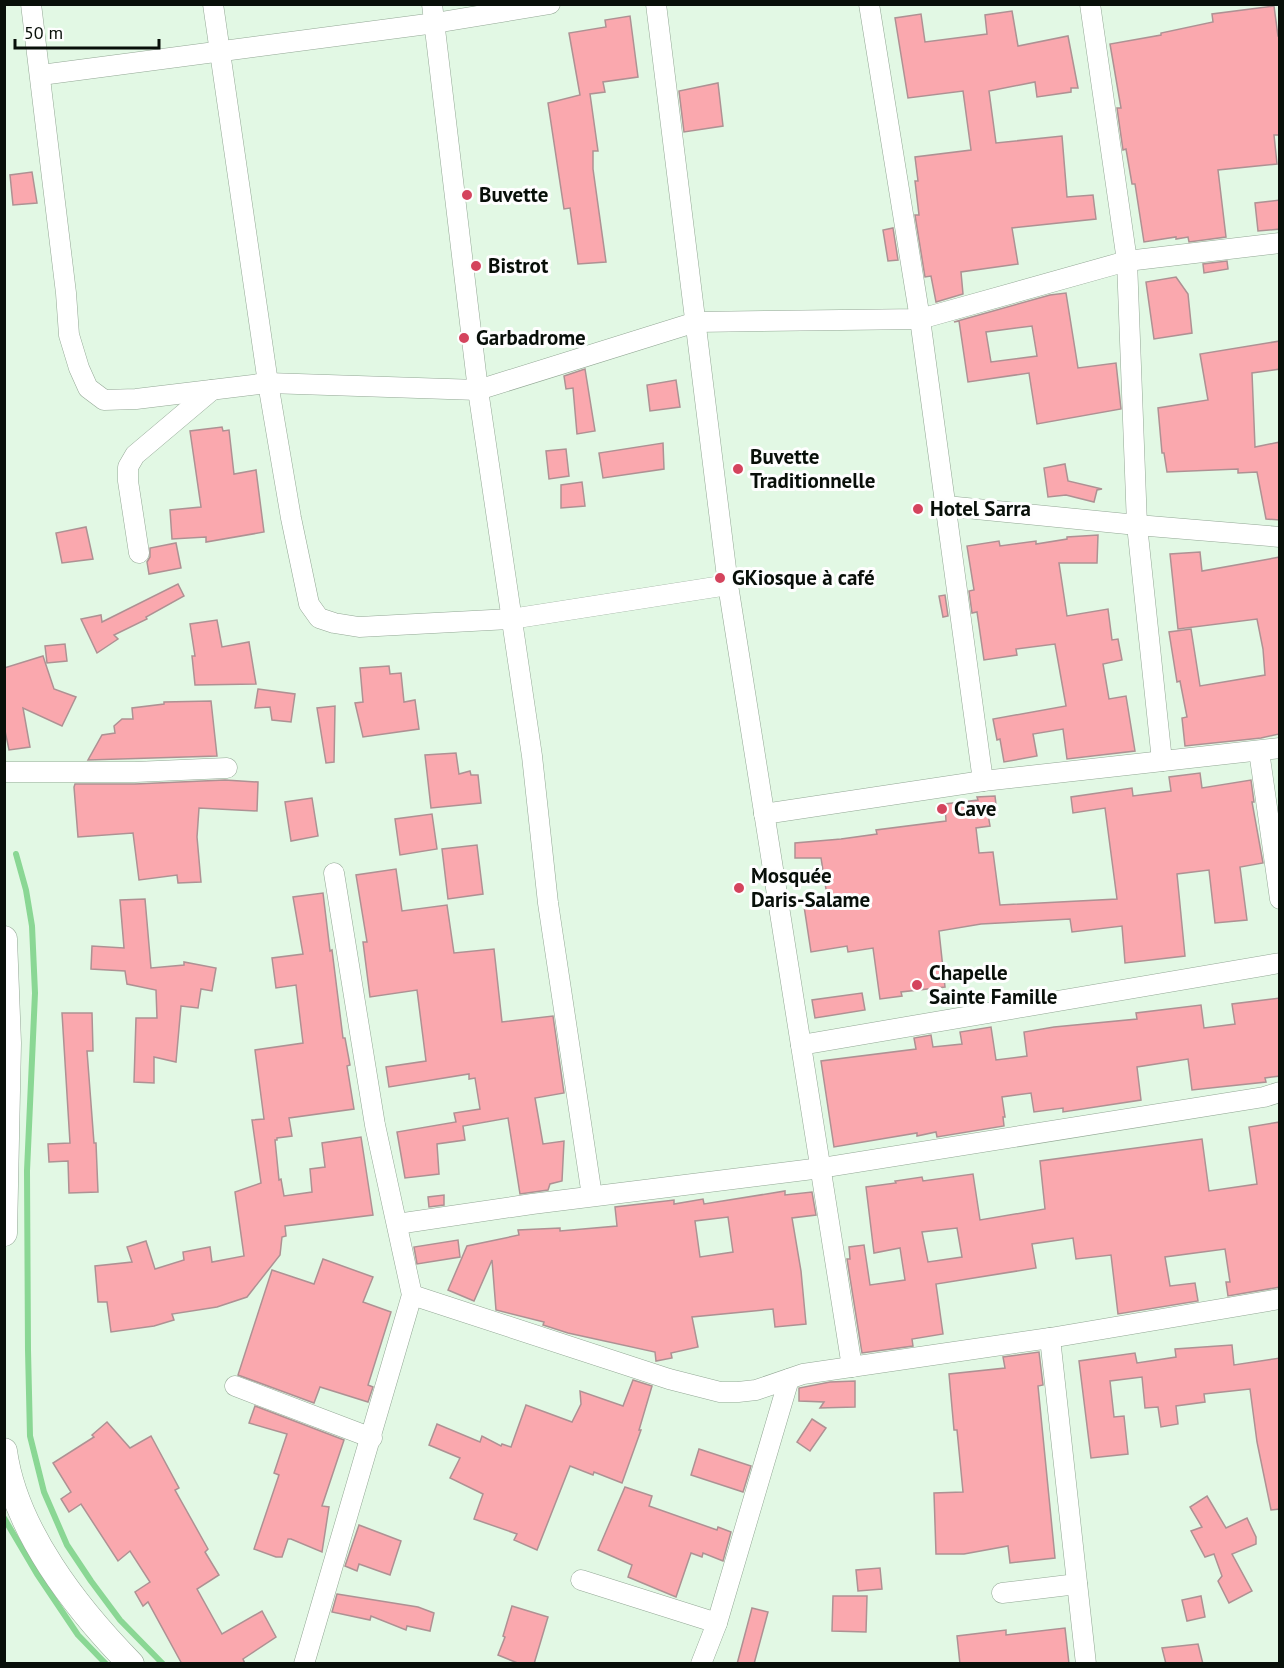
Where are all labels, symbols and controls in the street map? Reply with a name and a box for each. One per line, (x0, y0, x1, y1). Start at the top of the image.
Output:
scale bar (15, 12, 159, 50)
text: 50 m (24, 21, 63, 44)
place label: Buvette (479, 181, 548, 208)
marker: Buvette (460, 188, 474, 202)
place label: Bistrot (488, 252, 549, 279)
marker: Bistrot (469, 259, 483, 273)
place label: Garbadrome (476, 324, 586, 351)
marker: Garbadrome (457, 331, 471, 345)
place label: Buvette Traditionnelle (750, 443, 875, 494)
marker: Buvette Traditionnelle (731, 462, 745, 476)
place label: Hotel Sarra (930, 495, 1031, 522)
marker: Hotel Sarra (911, 502, 925, 516)
place label: GKiosque à café (732, 564, 875, 591)
marker: GKiosque à café (713, 571, 727, 585)
place label: Cave (954, 795, 996, 822)
marker: Cave (935, 802, 949, 816)
place label: Mosquée Daris-Salame (751, 862, 870, 913)
marker: Mosquée Daris-Salame (732, 881, 746, 895)
place label: Chapelle Sainte Famille (929, 959, 1058, 1010)
marker: Chapelle Sainte Famille (910, 978, 924, 992)

